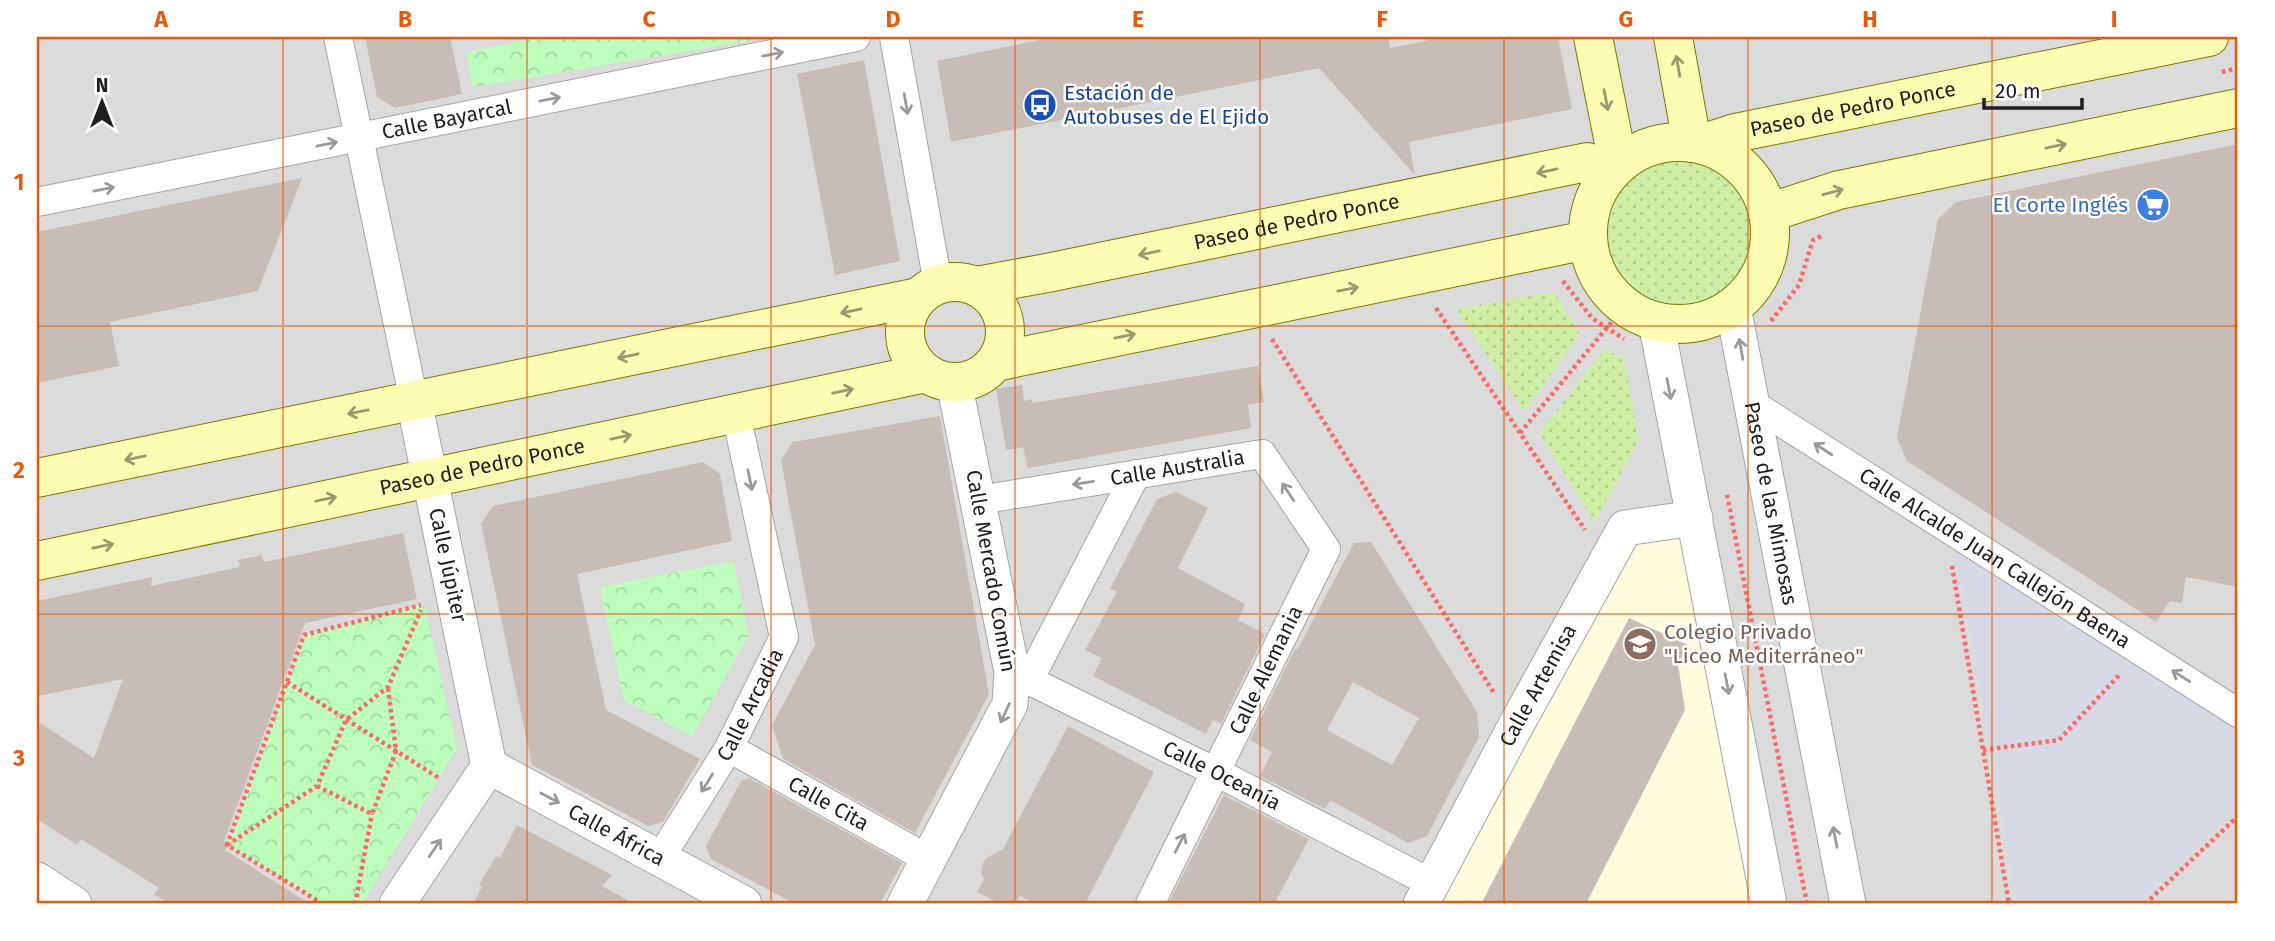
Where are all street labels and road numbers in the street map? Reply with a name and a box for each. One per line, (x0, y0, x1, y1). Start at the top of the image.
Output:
street label: Paseo de Pedro Ponce (1748, 76, 1958, 143)
street label: Calle Bayarcal (379, 94, 514, 145)
street label: Paseo de Pedro Ponce (1192, 188, 1402, 256)
street label: Paseo de las Mimosas (1739, 399, 1803, 608)
street label: Paseo de Pedro Ponce (377, 433, 587, 501)
street label: Calle Australia (1108, 444, 1247, 491)
street label: Calle Alcalde Juan Callejón Baena (1854, 462, 2135, 654)
street label: Calle Mercado Común (960, 468, 1022, 674)
street label: Calle Júpiter (423, 506, 473, 624)
street label: Calle Alemania (1224, 601, 1308, 739)
street label: Calle Artemisa (1494, 620, 1582, 751)
street label: Calle Arcadia (711, 644, 789, 766)
street label: Calle Oceanía (1159, 735, 1285, 816)
street label: Calle Cita (784, 771, 874, 836)
street label: Calle África (564, 798, 670, 872)

